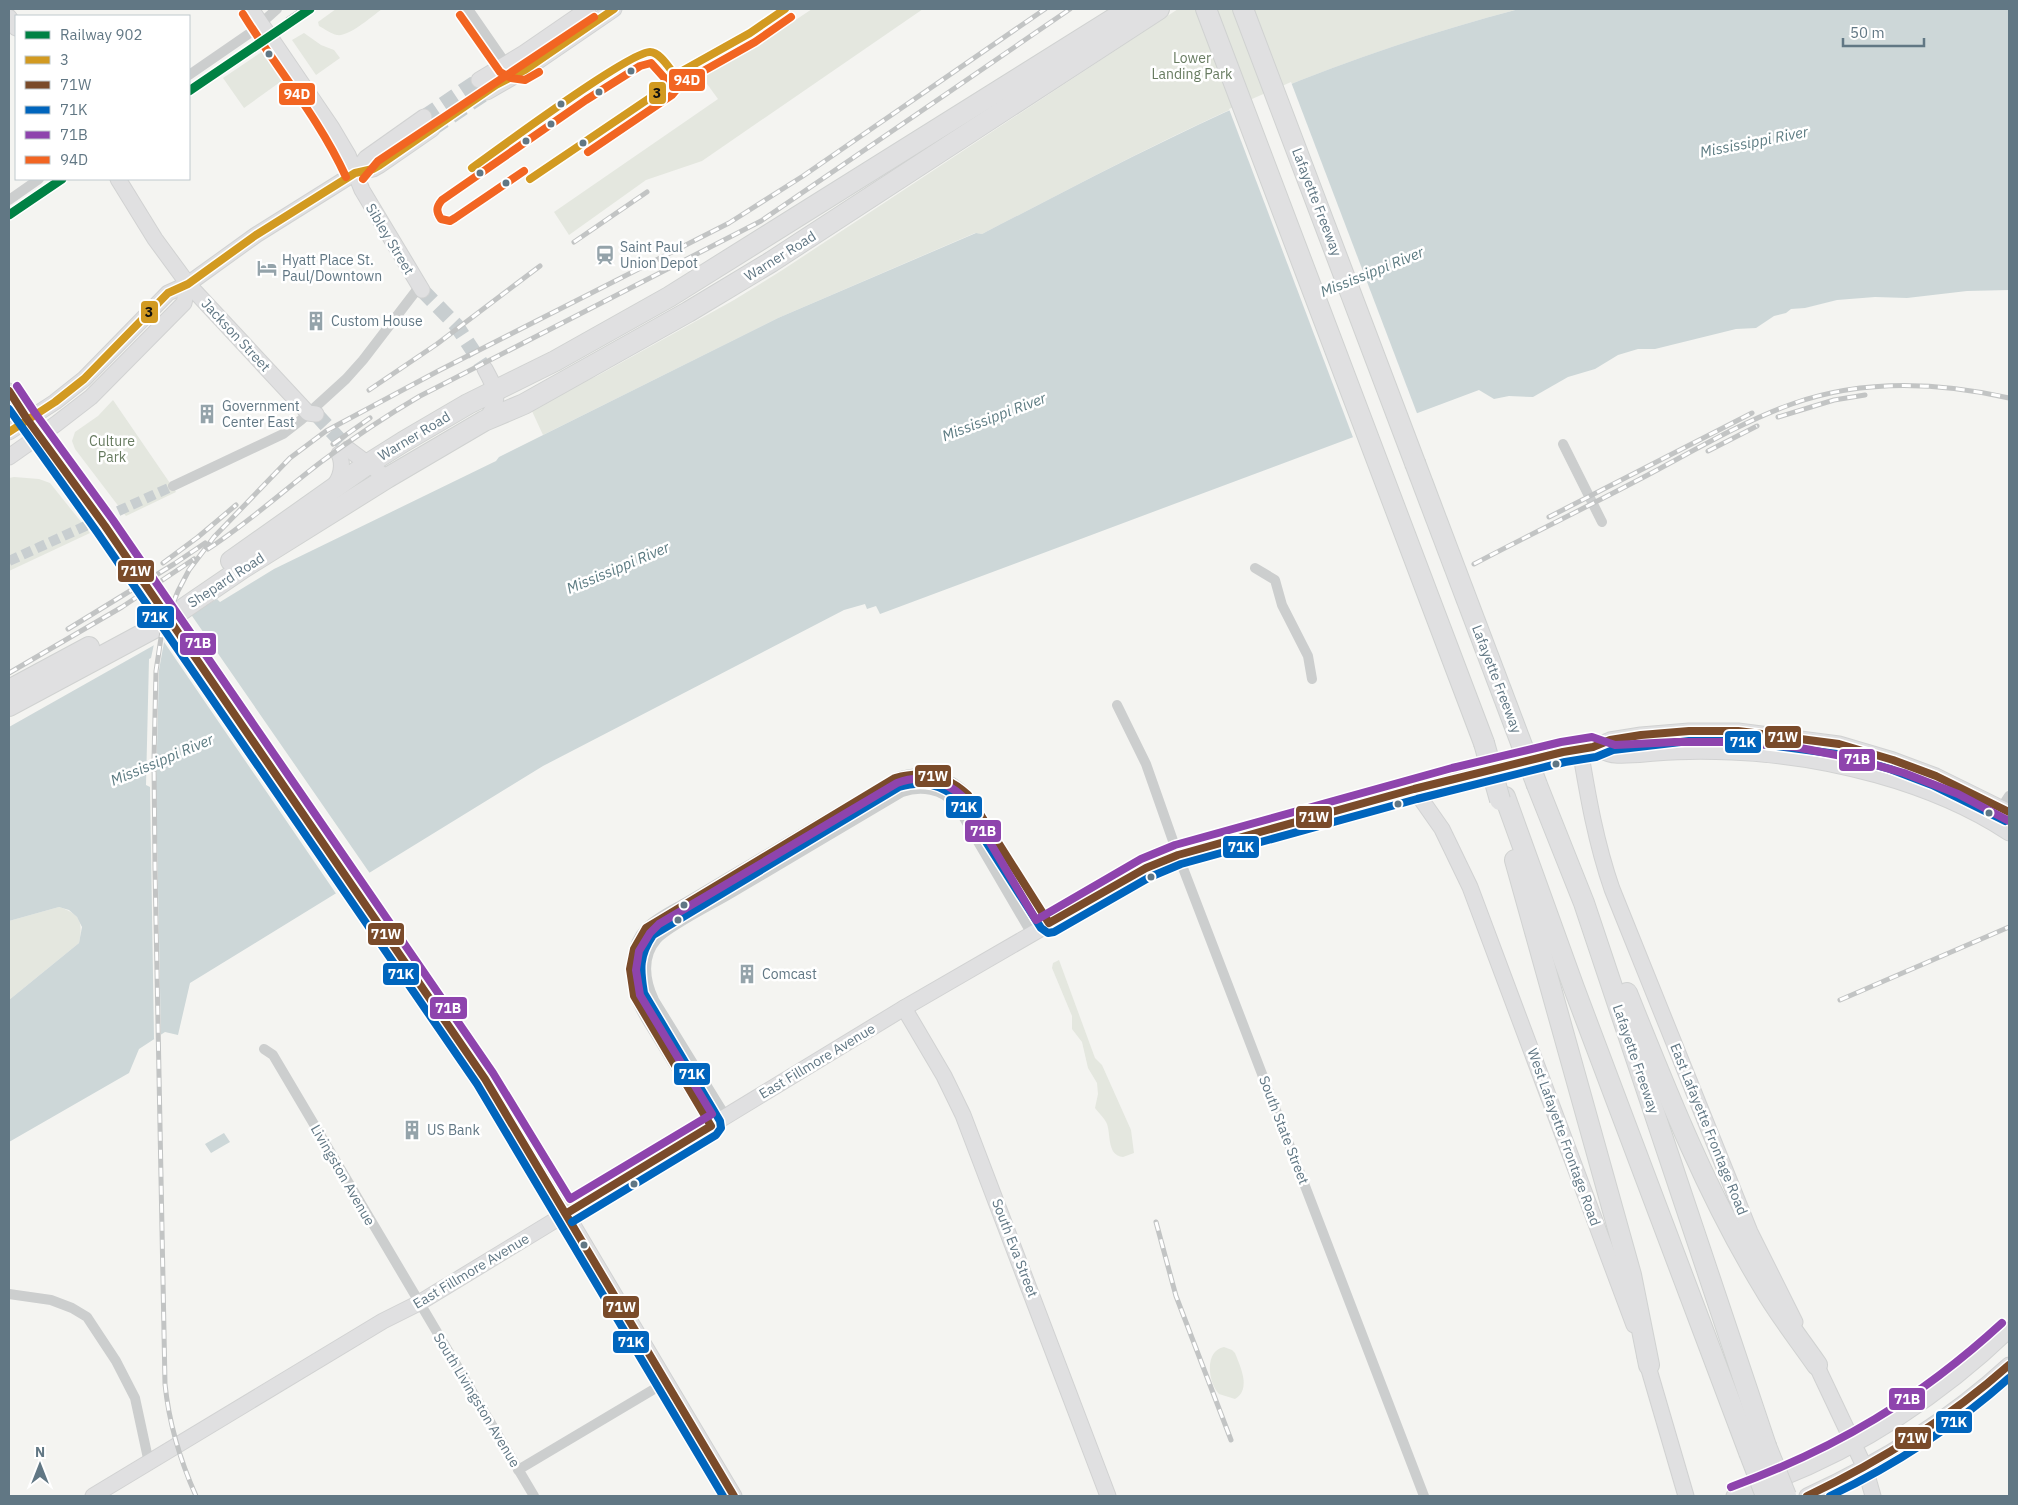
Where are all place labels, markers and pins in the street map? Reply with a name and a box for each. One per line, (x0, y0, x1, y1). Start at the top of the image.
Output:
unlabelled marker (264, 49, 274, 59)
unlabelled marker (626, 66, 636, 76)
unlabelled marker (594, 87, 604, 97)
unlabelled marker (556, 99, 566, 109)
unlabelled marker (546, 119, 556, 129)
unlabelled marker (521, 136, 531, 146)
unlabelled marker (578, 138, 588, 148)
unlabelled marker (475, 168, 485, 178)
unlabelled marker (501, 178, 511, 188)
place label: Saint Paul Union Depot (620, 238, 698, 272)
station icon: Saint Paul Union Depot (594, 244, 616, 266)
place label: Hyatt Place St. Paul/Downtown (282, 251, 382, 285)
hotel icon: Hyatt Place St. Paul/Downtown (256, 257, 278, 279)
building icon: Custom House (305, 310, 327, 332)
place label: Custom House (331, 312, 423, 330)
place label: Government Center East (222, 397, 300, 431)
building icon: Government Center East (196, 403, 218, 425)
unlabelled marker (1551, 759, 1561, 769)
unlabelled marker (1393, 799, 1403, 809)
unlabelled marker (1984, 808, 1994, 818)
unlabelled marker (1146, 872, 1156, 882)
unlabelled marker (679, 900, 689, 910)
unlabelled marker (673, 915, 683, 925)
building icon: Comcast (736, 963, 758, 985)
place label: Comcast (762, 965, 817, 983)
building icon: US Bank (401, 1119, 423, 1141)
place label: US Bank (427, 1121, 480, 1139)
unlabelled marker (629, 1179, 639, 1189)
unlabelled marker (579, 1240, 589, 1250)

